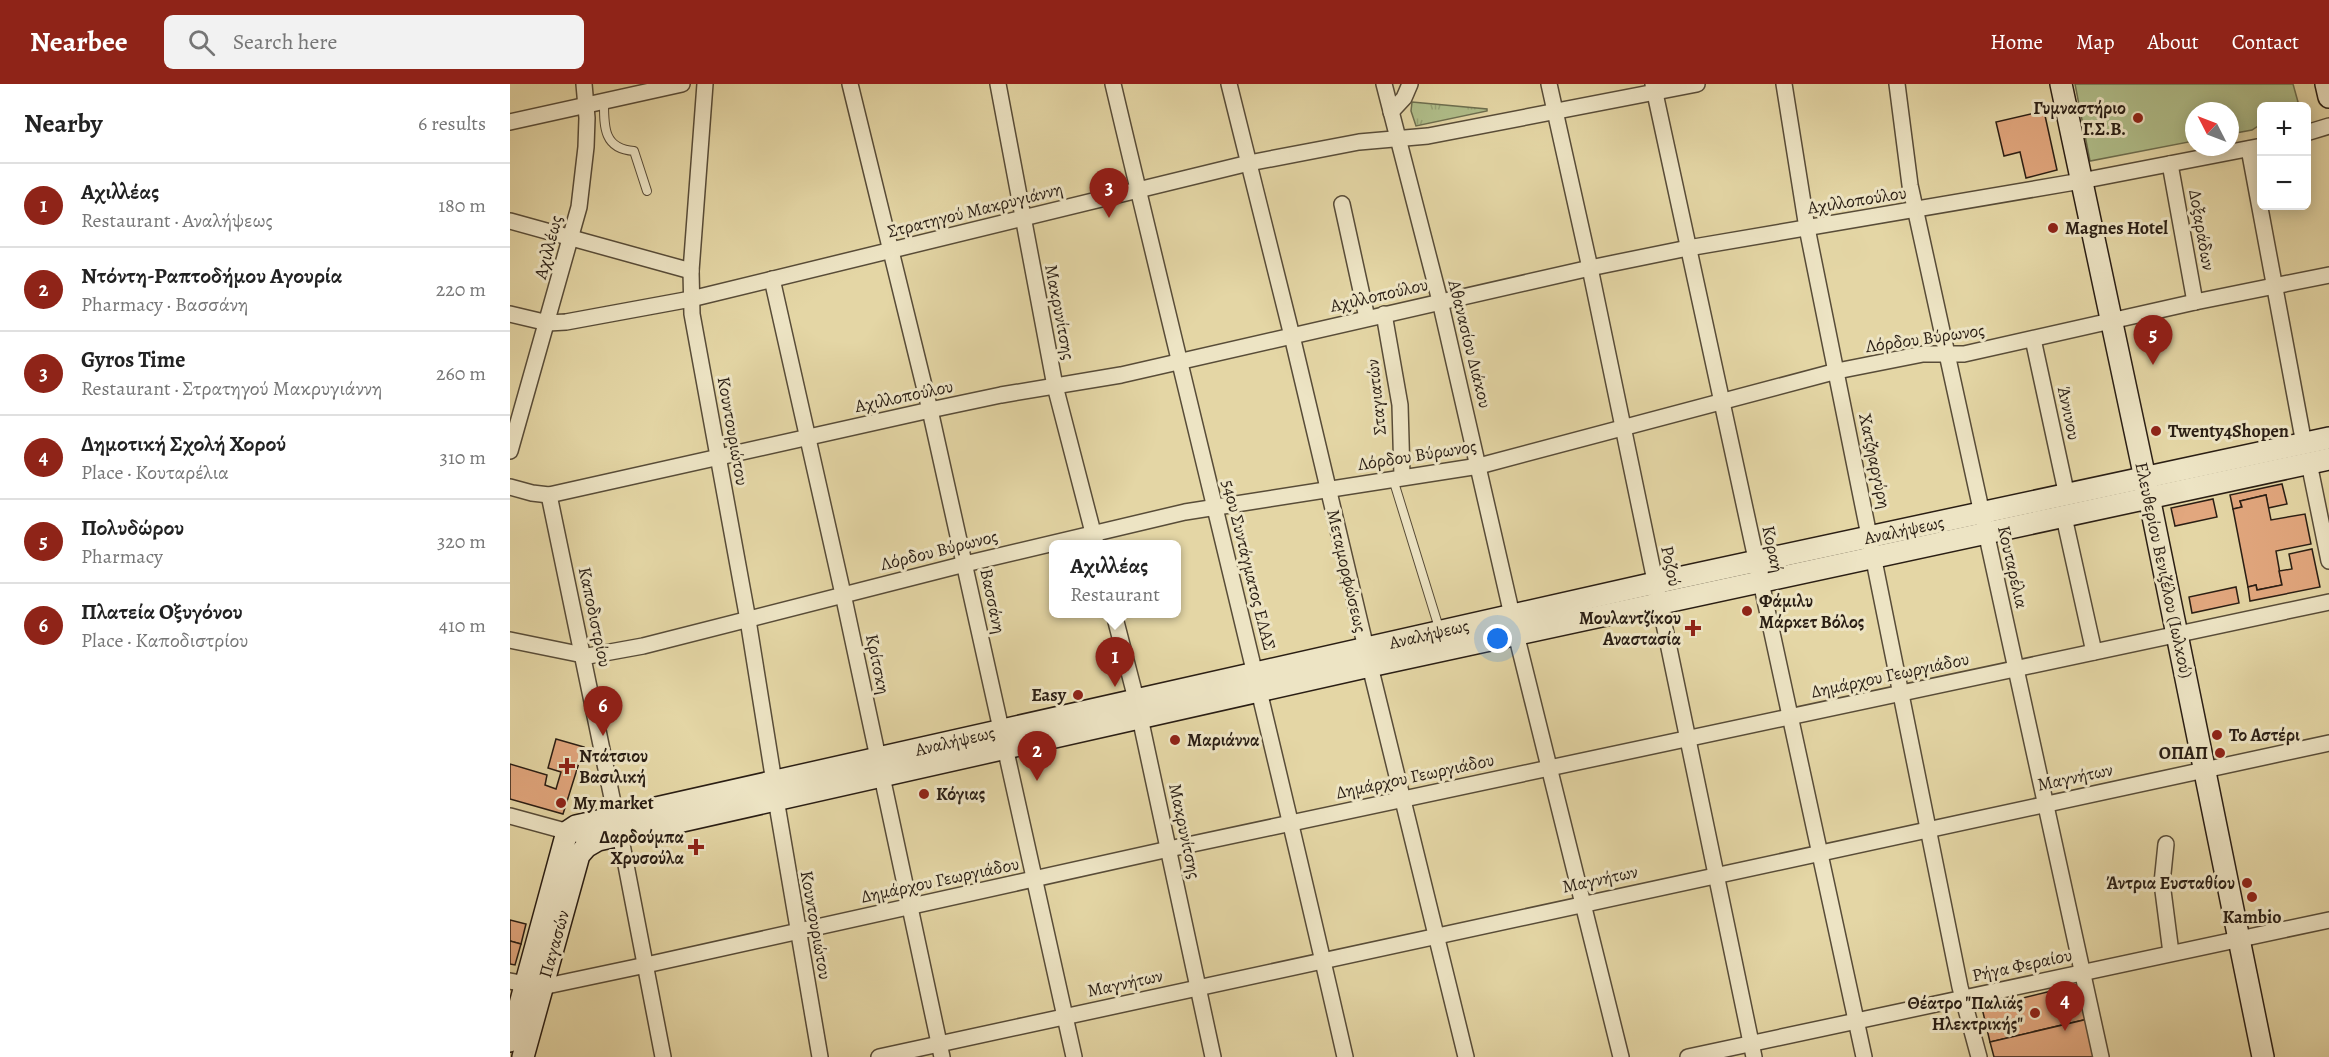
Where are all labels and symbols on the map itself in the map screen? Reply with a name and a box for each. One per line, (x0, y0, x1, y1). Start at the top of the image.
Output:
place label: Γυμναστήριο Γ.Σ.Β. (2033, 96, 2126, 141)
north arrow (2185, 102, 2239, 156)
marker: Γυμναστήριο Γ.Σ.Β. (2131, 111, 2145, 125)
pin: 3 (1090, 168, 1128, 218)
street label: Στρατηγού Μακρυγιάννη (885, 177, 1065, 243)
street label: Αχιλλοπούλου (1805, 180, 1908, 220)
street label: Δοξαράδων (2183, 188, 2221, 272)
street label: Αχιλλέως (528, 213, 568, 282)
place label: Magnes Hotel (2065, 216, 2168, 240)
marker: Magnes Hotel (2046, 221, 2060, 235)
street label: Μακρυνίτσης (1039, 262, 1081, 362)
street label: Αχιλλοπούλου (1327, 272, 1430, 318)
street label: Αθανασίου Διάκου (1442, 276, 1498, 411)
pin: 5 (2134, 316, 2172, 365)
street label: Λόρδου Βύρωνος (1863, 318, 1986, 358)
street label: Σταγιατών (1360, 358, 1392, 436)
street label: Αχιλλοπούλου (852, 374, 955, 418)
street label: Κουντουριώτου (712, 375, 754, 487)
street label: Άννινου (2052, 384, 2086, 442)
street label: Χατζηαργύρη (1853, 411, 1897, 511)
place label: Twenty4Shopen (2168, 419, 2289, 443)
marker: Twenty4Shopen (2149, 424, 2163, 438)
street label: Λόρδου Βύρωνος (1355, 434, 1478, 476)
street label: Ελευθερίου Βενιζέλου (Ιωλκού) (2129, 460, 2199, 680)
street label: 54ου Συντάγματος ΕΛΑΣ (1216, 477, 1282, 653)
street label: Μεταμορφώσεως (1321, 507, 1373, 635)
street label: Αναλήψεως (1861, 510, 1946, 550)
street label: Κοραή (1756, 523, 1790, 575)
street label: Κουταρέλια (1992, 523, 2034, 611)
street label: Λόρδου Βύρωνος (877, 524, 1000, 576)
street label: Ροζού (1655, 544, 1687, 588)
street label: Καποδιστρίου (573, 565, 617, 669)
street label: Βασσάνη (974, 566, 1012, 636)
place label: Φάμιλυ Μάρκετ Βόλος (1759, 589, 1864, 634)
marker: Φάμιλυ Μάρκετ Βόλος (1740, 604, 1754, 618)
place label: Μουλαντζίκου Αναστασία (1579, 606, 1681, 651)
street label: Αναλήψεως (1386, 613, 1471, 655)
marker: Μουλαντζίκου Αναστασία (1686, 621, 1700, 635)
your location (1483, 624, 1512, 653)
street label: Κρίτσκη (860, 632, 896, 696)
pin: 1 (1096, 638, 1134, 687)
street label: Δημάρχου Γεωργιάδου (1809, 647, 1971, 703)
place label: Easy (1031, 683, 1067, 707)
pin: 6 (584, 686, 622, 736)
marker: Easy (1071, 688, 1085, 702)
street label: Αναλήψεως (912, 720, 997, 762)
place label: Το Αστέρι (2229, 723, 2300, 747)
place label: Μαριάννα (1187, 728, 1260, 752)
marker: Το Αστέρι (2210, 728, 2224, 742)
pin: 2 (1018, 732, 1056, 781)
marker: Μαριάννα (1168, 733, 1182, 747)
place label: ΟΠΑΠ (2159, 741, 2208, 765)
place label: Ντάτσιου Βασιλική (579, 744, 648, 789)
marker: ΟΠΑΠ (2213, 746, 2227, 760)
street label: Δημάρχου Γεωργιάδου (1334, 748, 1496, 804)
street label: Μαγνήτων (2035, 757, 2115, 797)
marker: Ντάτσιου Βασιλική (560, 759, 574, 773)
street label: Μακρυνίτσης (1163, 781, 1207, 881)
place label: Κόγιας (936, 782, 985, 806)
marker: Κόγιας (917, 787, 931, 801)
place label: My market (573, 791, 654, 815)
marker: My market (554, 796, 568, 810)
place label: Δαρδούμπα Χρυσούλα (599, 825, 684, 870)
marker: Δαρδούμπα Χρυσούλα (689, 840, 703, 854)
street label: Δημάρχου Γεωργιάδου (859, 852, 1021, 908)
street label: Μαγνήτων (1560, 859, 1640, 899)
street label: Κουντουριώτου (795, 869, 837, 981)
place label: Άντρια Ευσταθίου (2106, 871, 2235, 895)
marker: Άντρια Ευσταθίου (2240, 876, 2254, 890)
marker: Kambio (2245, 890, 2259, 904)
place label: Kambio (2222, 905, 2282, 929)
street label: Παγασών (533, 907, 575, 981)
street label: Ρήγα Φεραίου (1970, 943, 2074, 987)
street label: Μαγνήτων (1085, 963, 1165, 1003)
pin: 4 (2046, 982, 2084, 1031)
place label: Θέατρο "Παλιάς Ηλεκτρικής" (1908, 991, 2023, 1036)
marker: Θέατρο "Παλιάς Ηλεκτρικής" (2028, 1006, 2042, 1020)

